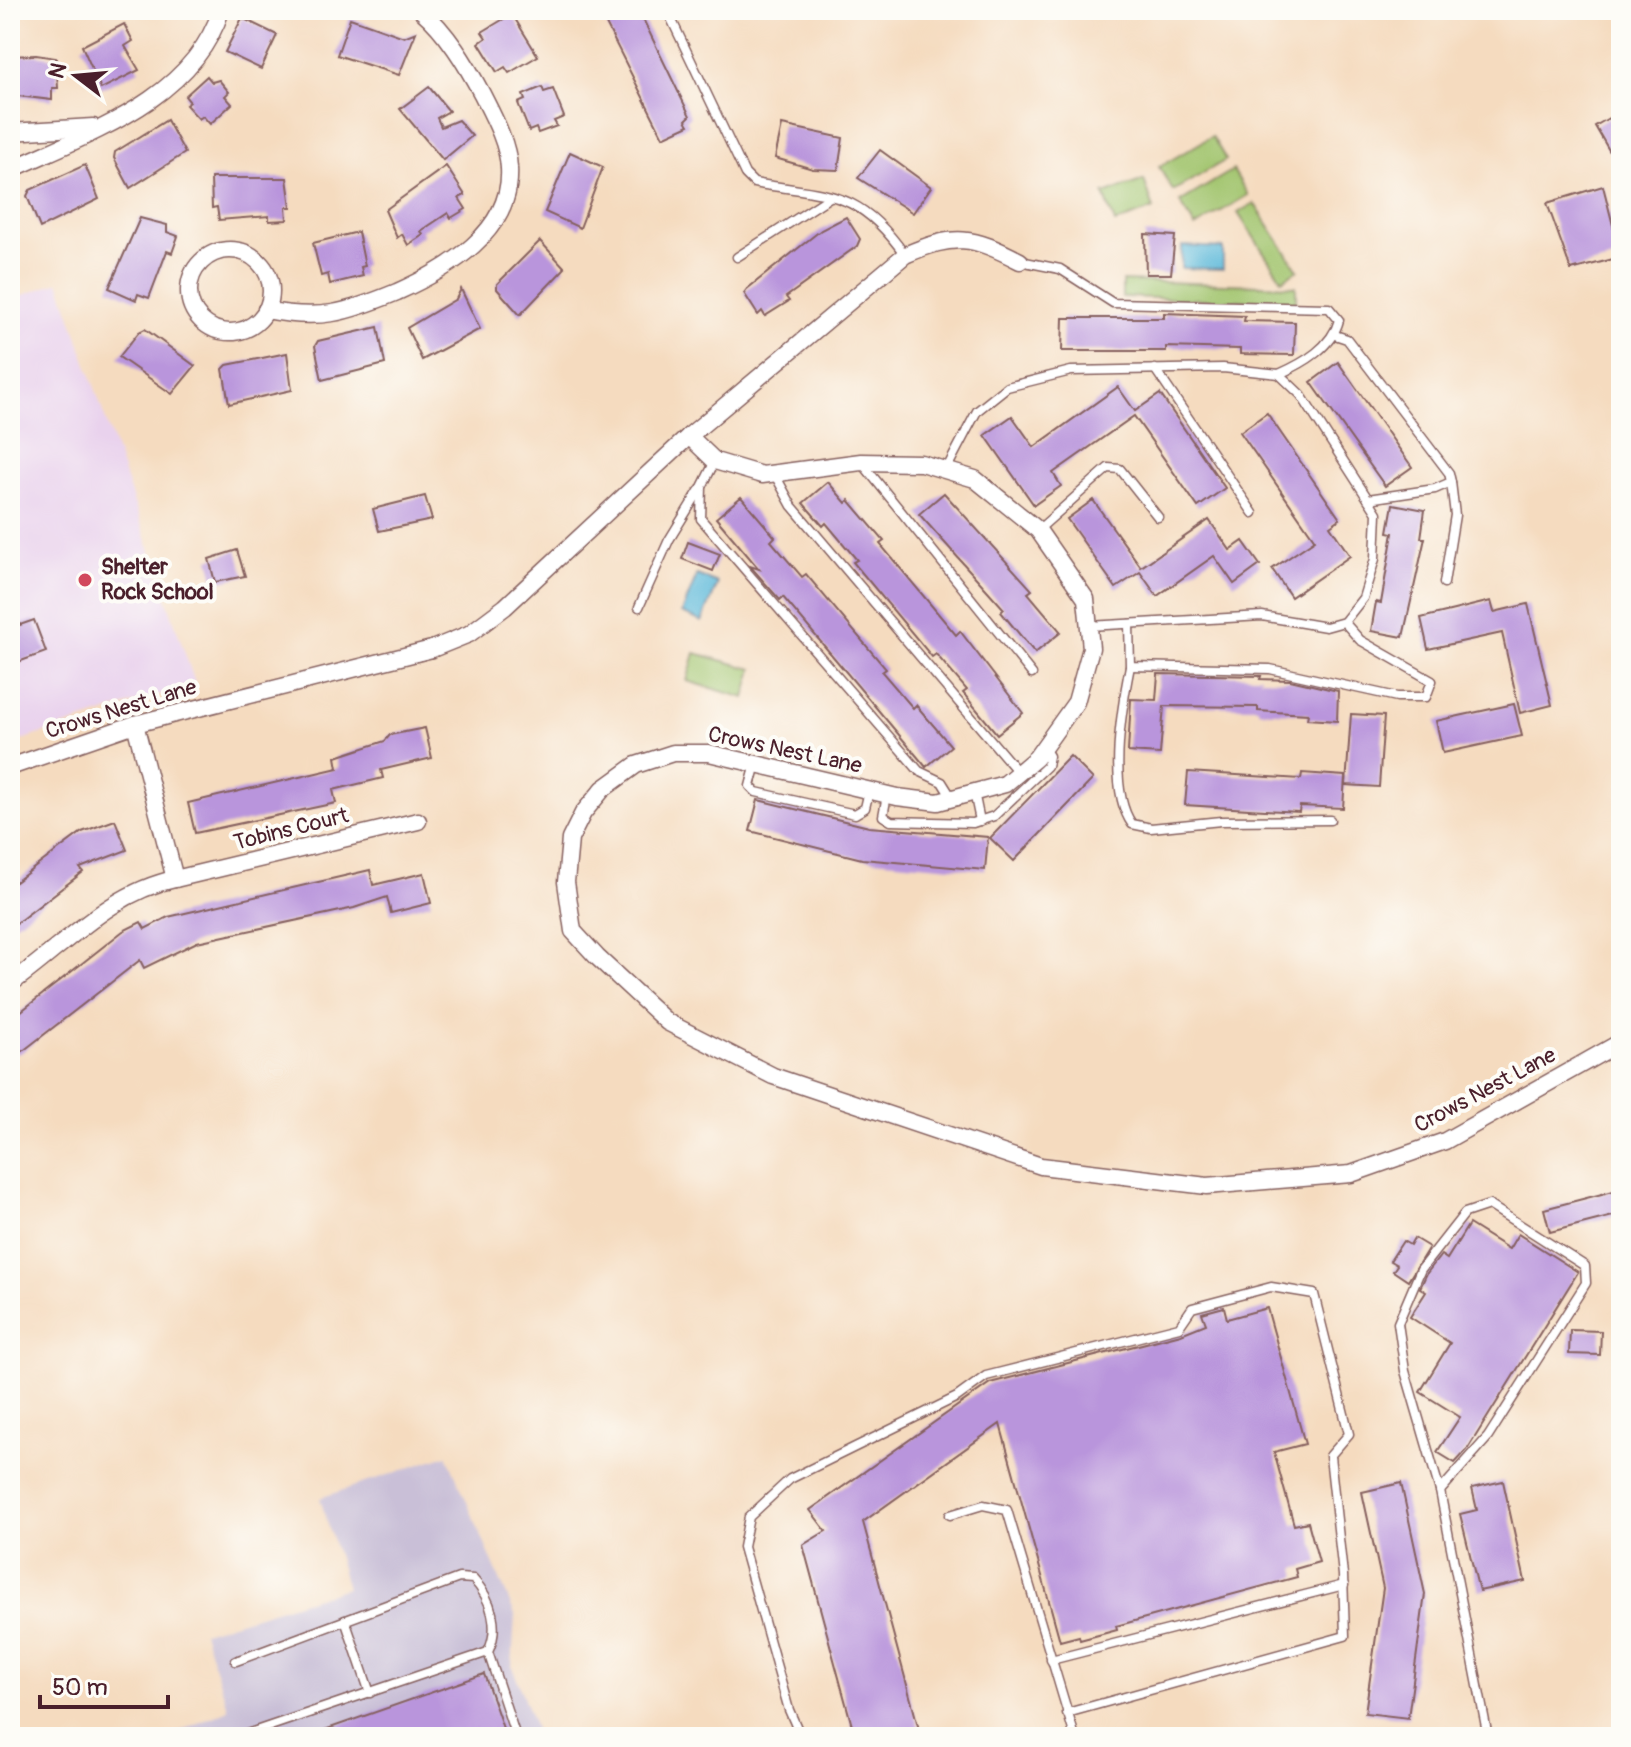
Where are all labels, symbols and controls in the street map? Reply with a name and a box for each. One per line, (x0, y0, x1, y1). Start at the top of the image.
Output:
north arrow (36, 36, 116, 116)
text: N (42, 60, 73, 82)
place label: Shelter Rock School (101, 553, 214, 606)
marker: Shelter Rock School (76, 571, 94, 589)
street label: Crows Nest Lane (42, 673, 200, 745)
street label: Crows Nest Lane (706, 720, 865, 780)
street label: Tobins Court (231, 801, 351, 857)
street label: Crows Nest Lane (1409, 1041, 1561, 1139)
scale bar (40, 1659, 168, 1709)
text: 50 m (52, 1673, 108, 1702)

